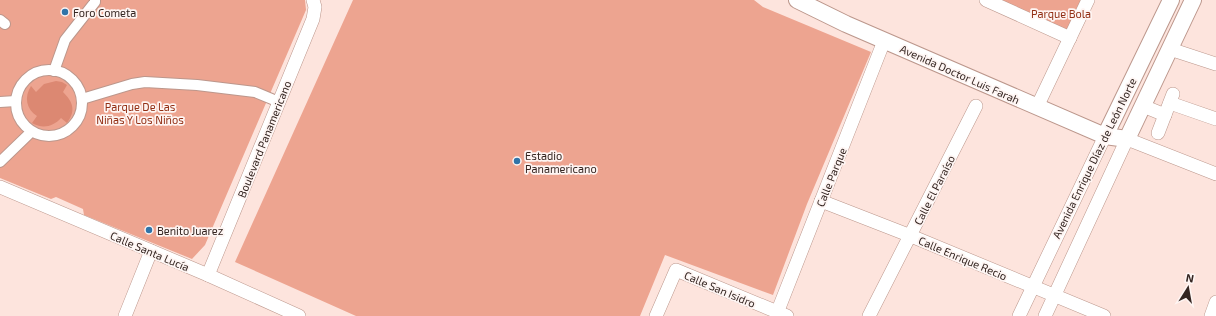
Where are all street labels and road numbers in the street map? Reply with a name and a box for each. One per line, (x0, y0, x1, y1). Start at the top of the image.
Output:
street label: Avenida Doctor Luis Farah (898, 42, 1022, 106)
street label: Avenida Enrique Díaz de León Norte (1049, 76, 1139, 240)
street label: Boulevard Panamericano (235, 79, 293, 199)
street label: Calle Parque (813, 146, 849, 208)
street label: Calle El Paraíso (911, 153, 957, 227)
street label: Calle Santa Lucía (109, 228, 191, 274)
street label: Calle Enrique Recio (917, 233, 1009, 283)
street label: Calle San Isidro (682, 268, 758, 310)

